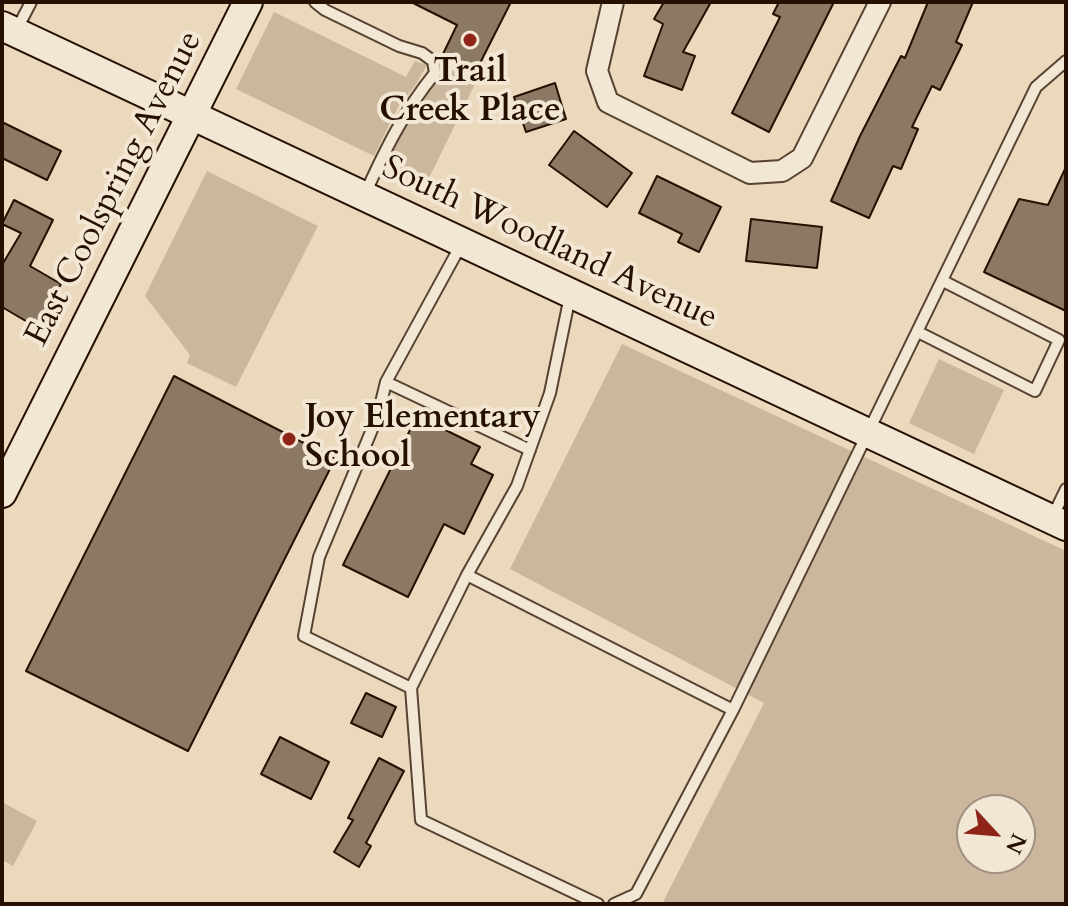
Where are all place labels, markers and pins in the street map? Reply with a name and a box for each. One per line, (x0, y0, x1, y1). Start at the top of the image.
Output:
marker: Trail Creek Place (461, 31, 479, 49)
place label: Trail Creek Place (379, 53, 561, 132)
place label: Joy Elementary School (305, 399, 541, 478)
marker: Joy Elementary School (280, 430, 298, 448)

